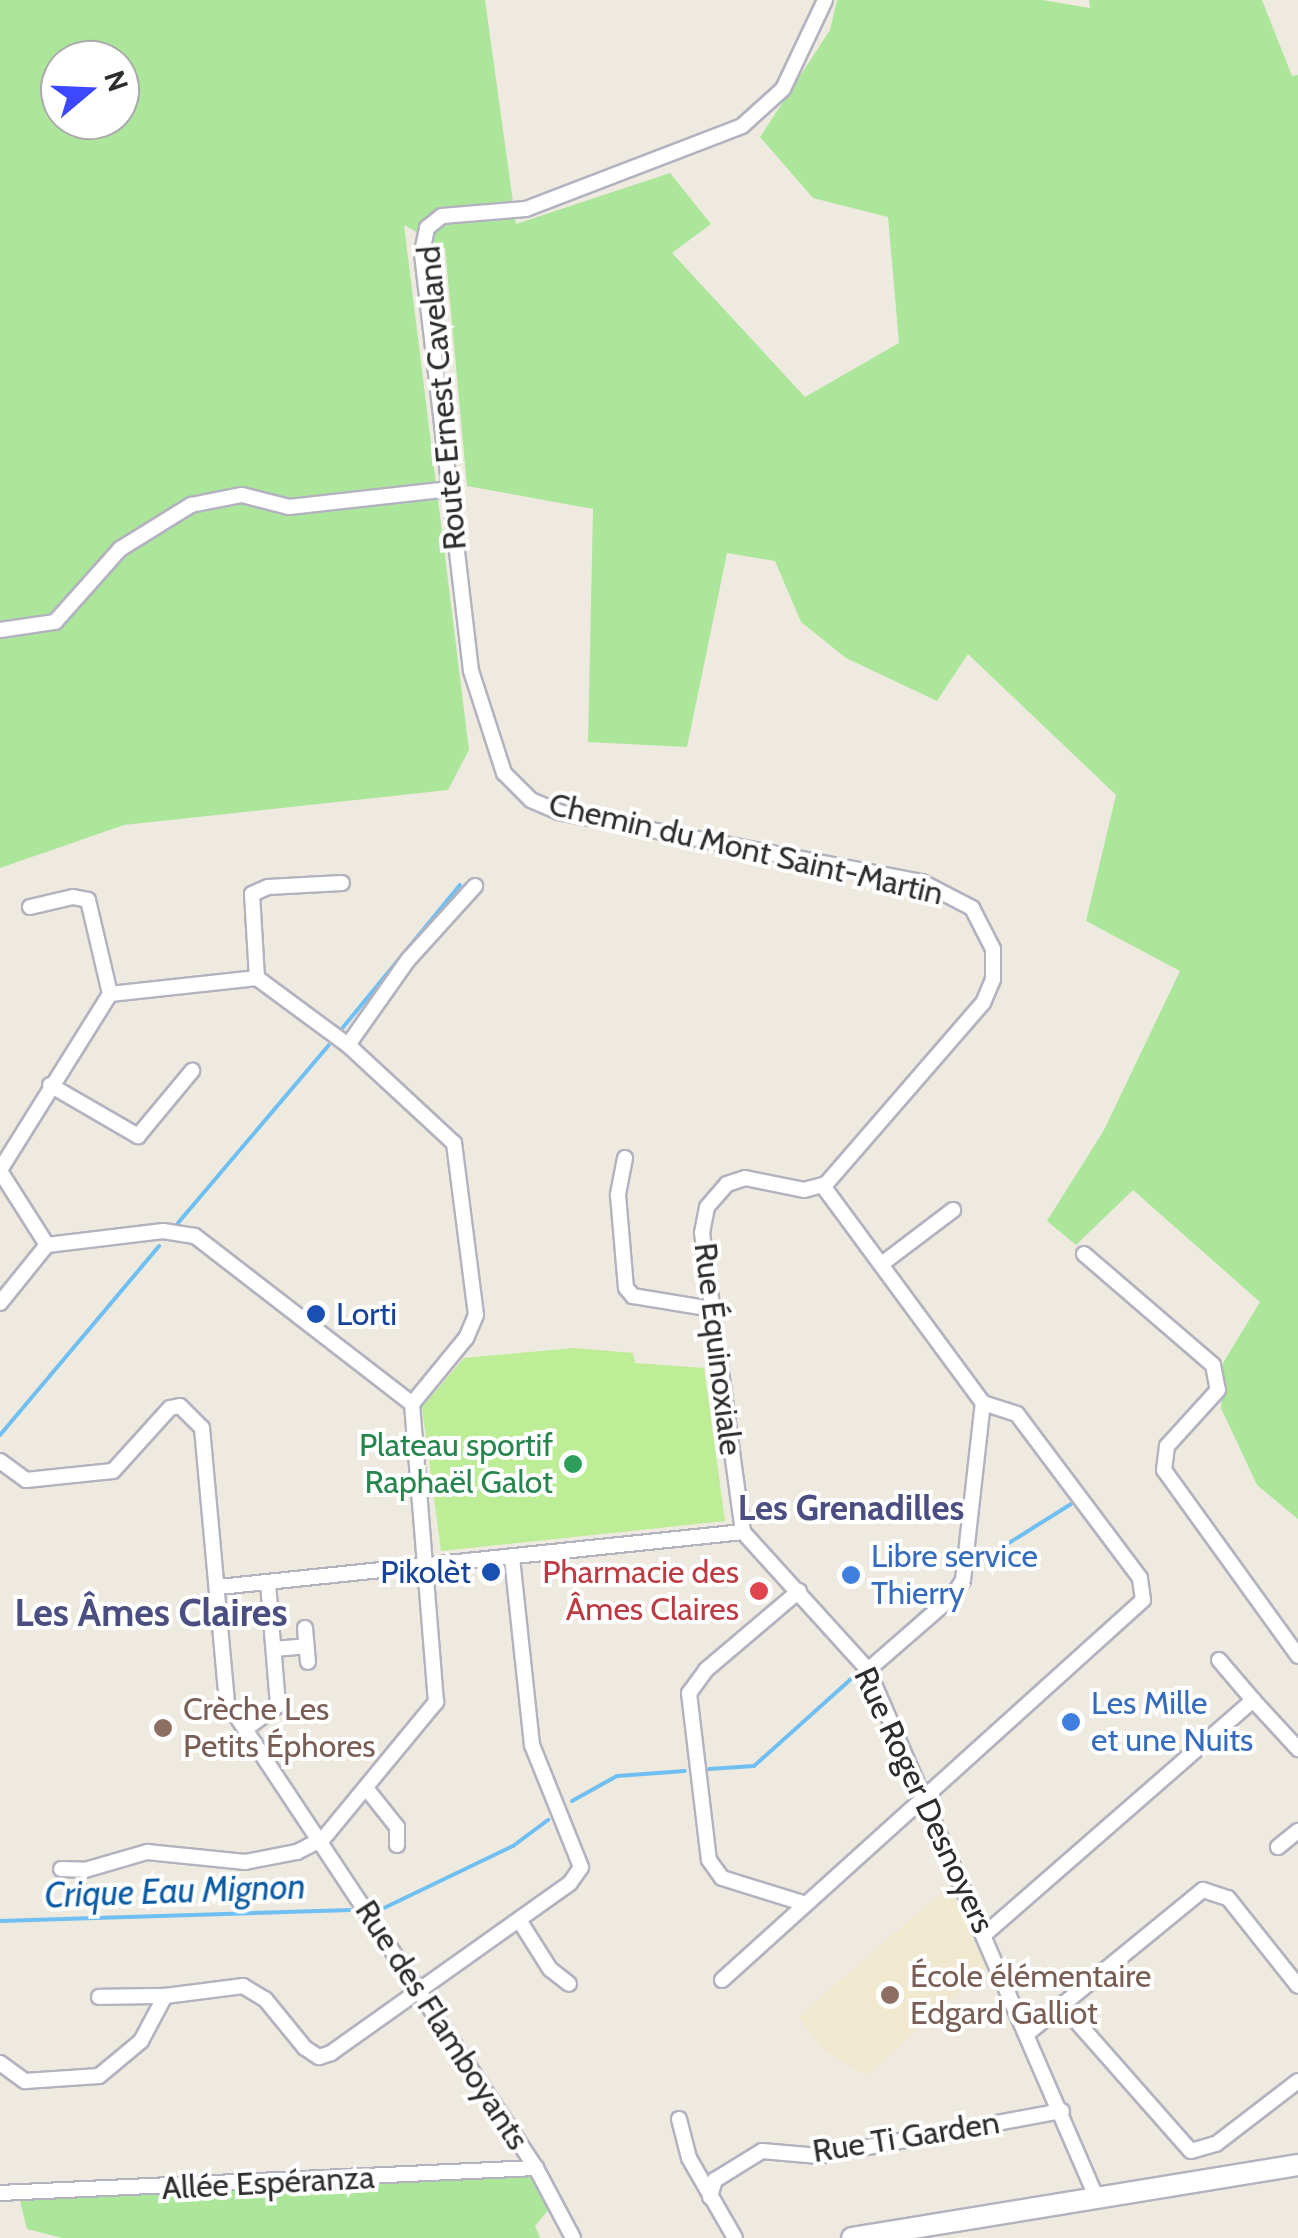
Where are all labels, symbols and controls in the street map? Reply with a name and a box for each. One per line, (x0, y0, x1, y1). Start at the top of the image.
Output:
north arrow (40, 40, 140, 140)
text: N (97, 66, 136, 96)
street label: Route Ernest Caveland (410, 244, 474, 552)
street label: Chemin du Mont Saint-Martin (545, 785, 947, 913)
street label: Rue Équinoxiale (686, 1241, 750, 1457)
place label: Lorti (336, 1295, 397, 1333)
marker: Lorti (305, 1303, 327, 1325)
place label: Plateau sportif Raphaël Galot (359, 1427, 553, 1502)
marker: Plateau sportif Raphaël Galot (562, 1453, 584, 1475)
district label: Les Grenadilles (738, 1487, 964, 1529)
place label: Libre service Thierry (871, 1538, 1038, 1613)
place label: Pikolèt (380, 1553, 471, 1591)
place label: Pharmacie des Âmes Claires (542, 1554, 739, 1629)
marker: Pikolèt (480, 1561, 502, 1583)
marker: Libre service Thierry (840, 1564, 862, 1586)
marker: Pharmacie des Âmes Claires (748, 1580, 770, 1602)
district label: Les Âmes Claires (15, 1590, 287, 1636)
street label: Rue Roger Desnoyers (846, 1661, 1002, 1939)
place label: Les Mille et une Nuits (1091, 1685, 1253, 1760)
place label: Crèche Les Petits Éphores (183, 1691, 376, 1766)
marker: Les Mille et une Nuits (1060, 1711, 1082, 1733)
marker: Crèche Les Petits Éphores (152, 1717, 174, 1739)
water label: Crique Eau Mignon (44, 1865, 306, 1917)
street label: Rue des Flamboyants (347, 1893, 537, 2157)
place label: École élémentaire Edgard Galliot (910, 1958, 1151, 2033)
marker: École élémentaire Edgard Galliot (879, 1984, 901, 2006)
street label: Rue Ti Garden (810, 2103, 1002, 2171)
street label: Allée Espéranza (161, 2158, 375, 2208)

